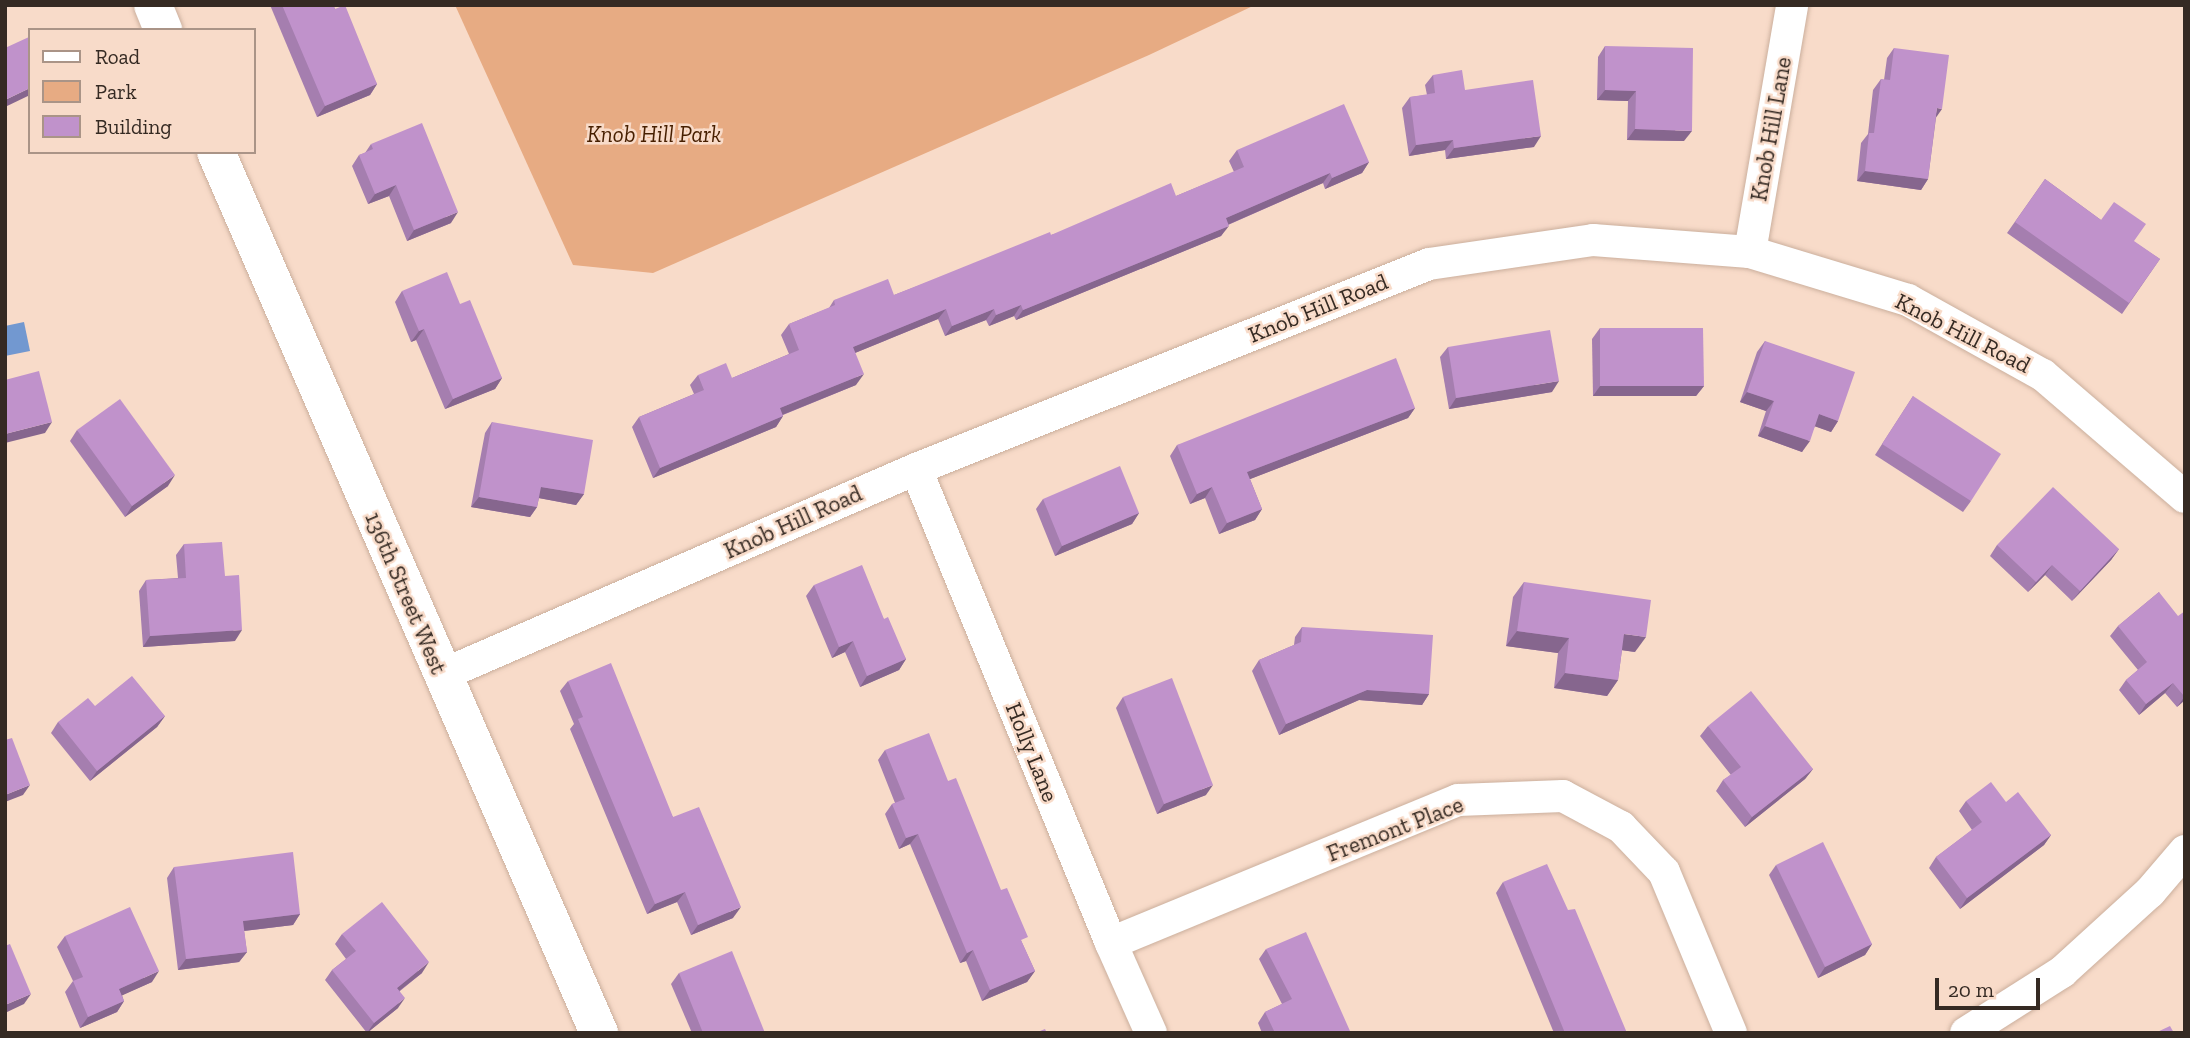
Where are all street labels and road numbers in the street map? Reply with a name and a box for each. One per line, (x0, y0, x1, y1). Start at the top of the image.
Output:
street label: Knob Hill Lane (1745, 55, 1797, 203)
street label: Knob Hill Road (1244, 267, 1392, 349)
street label: Knob Hill Road (1891, 287, 2035, 379)
street label: Knob Hill Road (720, 479, 866, 565)
street label: 136th Street West (359, 507, 453, 679)
street label: Holly Lane (1000, 698, 1064, 806)
street label: Fremont Place (1323, 790, 1467, 868)

